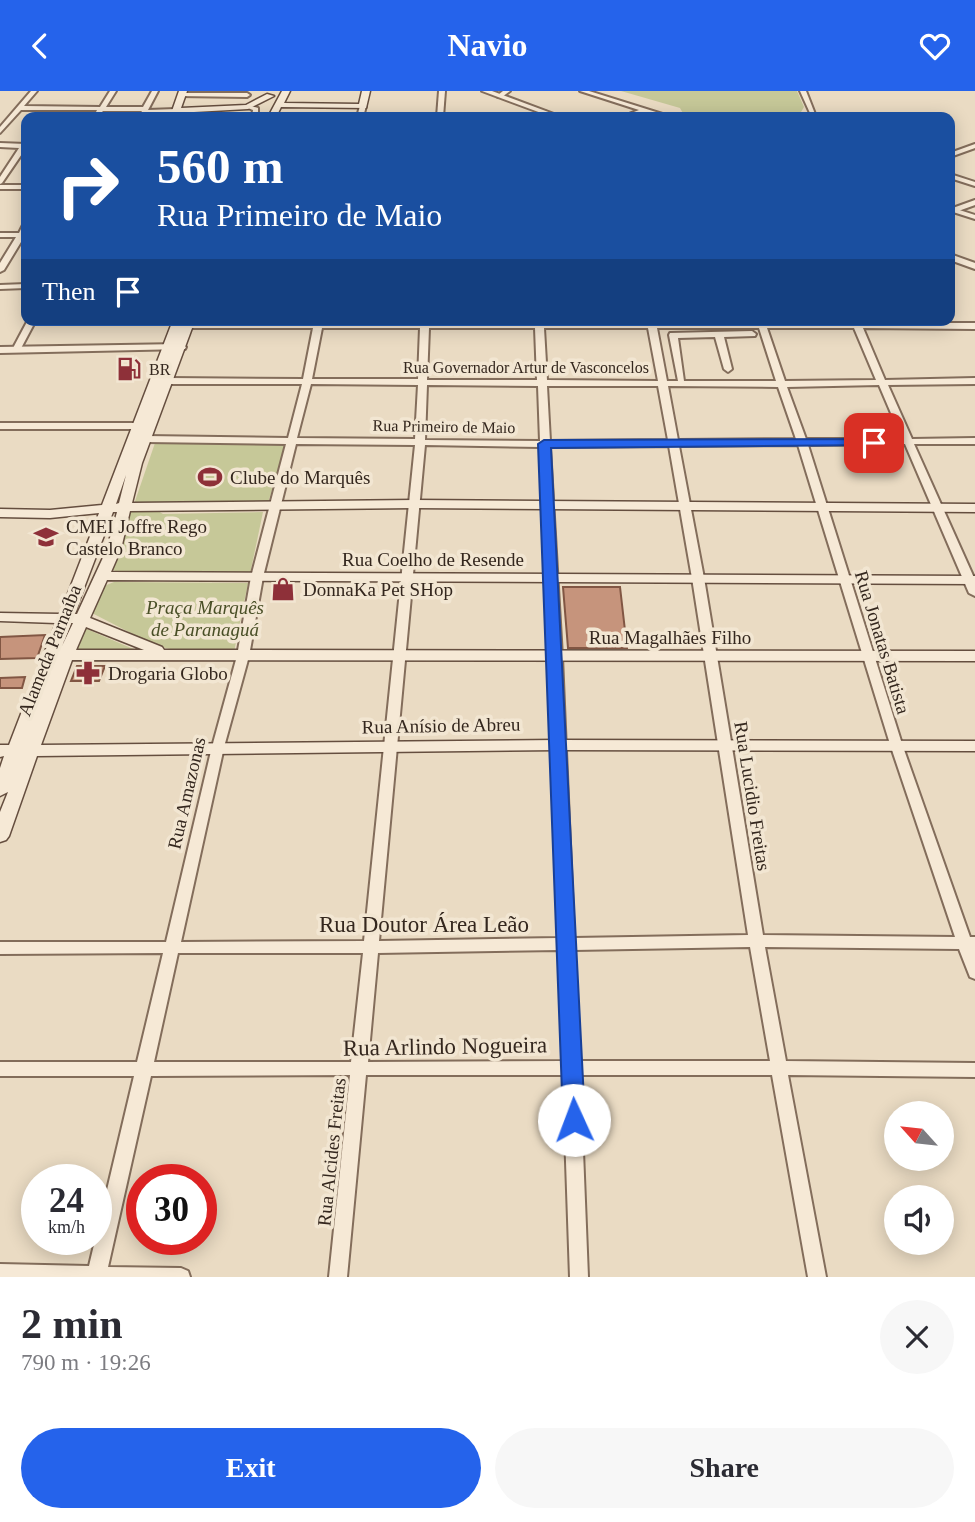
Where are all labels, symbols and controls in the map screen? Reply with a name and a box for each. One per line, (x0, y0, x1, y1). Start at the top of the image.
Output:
icon: back (21, 27, 59, 65)
text: Navio (448, 27, 528, 63)
icon: heart (916, 27, 954, 65)
text: 560 m (157, 139, 284, 194)
icon: right (42, 140, 133, 231)
text: Rua Primeiro de Maio (157, 197, 442, 233)
icon: arrive (109, 273, 147, 311)
text: Then (42, 277, 95, 306)
fuel station icon: BR (115, 355, 143, 383)
street label: Rua Governador Artur de Vasconcelos (403, 359, 649, 376)
place label: BR (149, 361, 171, 378)
pin (844, 413, 904, 473)
street label: Rua Primeiro de Maio (373, 417, 515, 436)
icon: arrive (855, 424, 893, 462)
sports icon: Clube do Marquês (196, 463, 224, 491)
place label: Clube do Marquês (230, 467, 370, 488)
place label: CMEI Joffre Rego Castelo Branco (66, 516, 207, 559)
school or university icon: CMEI Joffre Rego Castelo Branco (32, 523, 60, 551)
street label: Rua Coelho de Resende (342, 549, 524, 570)
street label: Rua Jonatas Batista (851, 568, 914, 717)
shop icon: DonnaKa Pet SHop (269, 575, 297, 603)
place label: DonnaKa Pet SHop (303, 579, 453, 600)
street label: Alameda Parnaíba (14, 581, 86, 719)
park label: Praça Marquês de Paranaguá (145, 597, 264, 640)
street label: Rua Magalhães Filho (589, 627, 751, 648)
pharmacy icon: Drogaria Globo (74, 659, 102, 687)
place label: Drogaria Globo (108, 663, 228, 684)
street label: Rua Anísio de Abreu (361, 714, 521, 737)
street label: Rua Lucidio Freitas (730, 720, 775, 872)
street label: Rua Amazonas (163, 735, 210, 851)
street label: Rua Doutor Área Leão (319, 912, 529, 937)
street label: Rua Arlindo Nogueira (343, 1032, 547, 1061)
street label: Rua Alcides Freitas (313, 1077, 350, 1227)
position arrow (537, 1083, 611, 1157)
north arrow (884, 1101, 954, 1171)
map controls (884, 1101, 954, 1255)
speed limit sign: 30 (126, 1164, 217, 1255)
text: 24 (49, 1181, 84, 1220)
button: sound (884, 1185, 954, 1255)
text: km/h (48, 1217, 85, 1237)
button: close (880, 1300, 954, 1374)
text: 2 min (21, 1301, 123, 1347)
text: 790 m · 19:26 (21, 1350, 151, 1375)
button: Exit (21, 1428, 481, 1508)
button: Share (495, 1428, 954, 1508)

